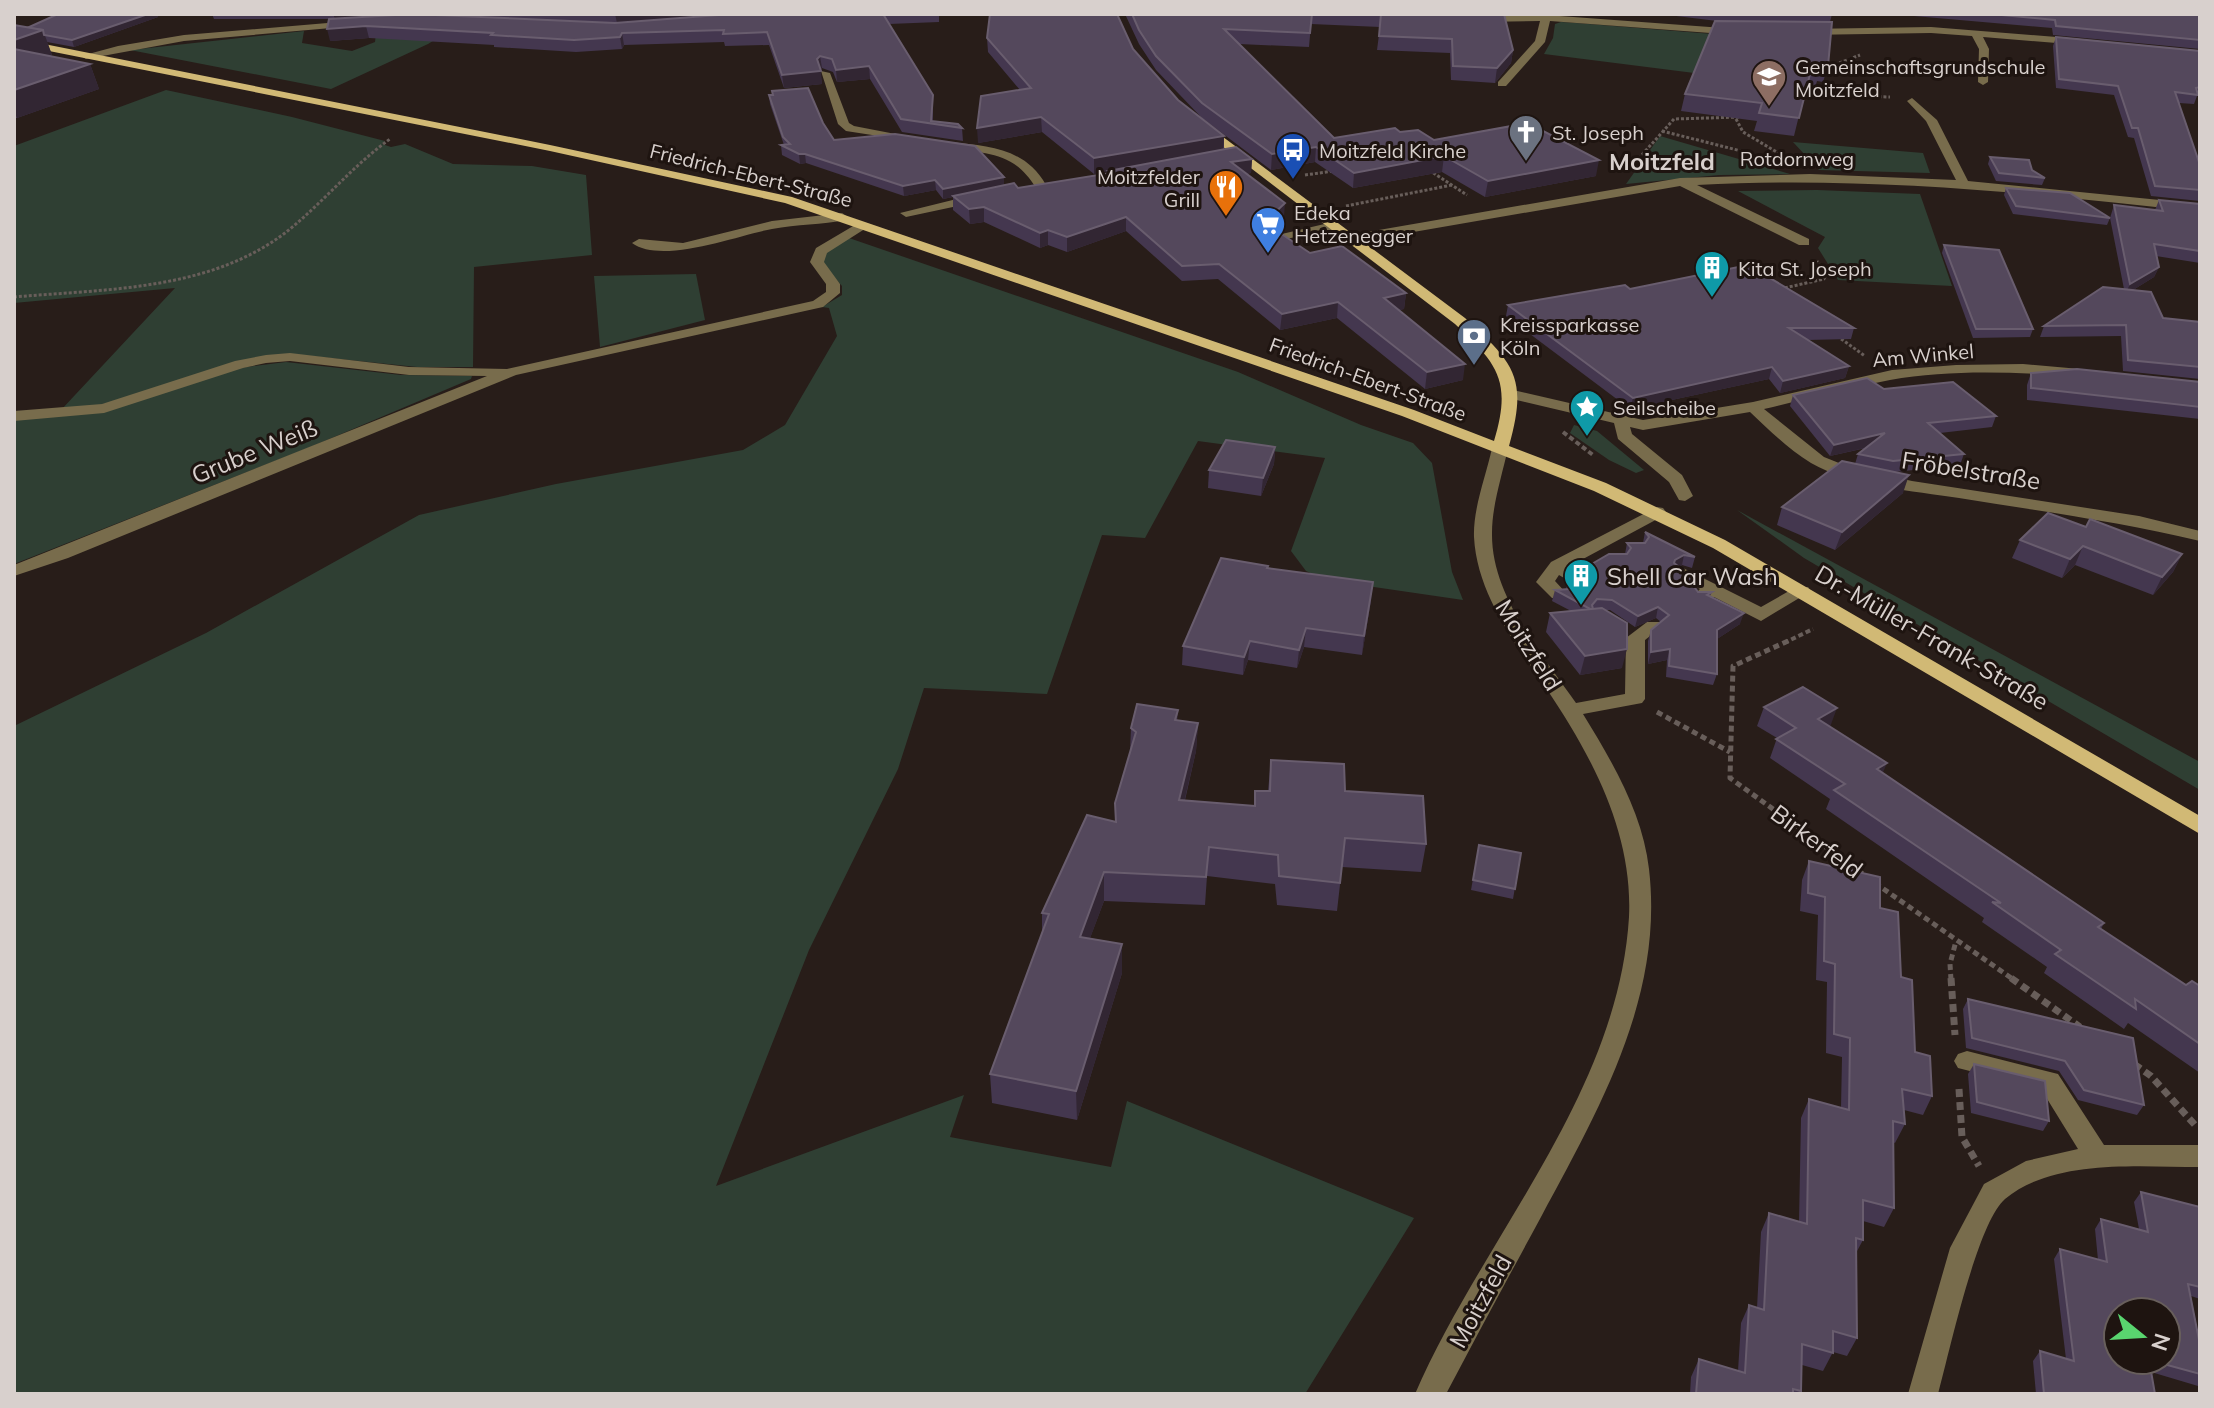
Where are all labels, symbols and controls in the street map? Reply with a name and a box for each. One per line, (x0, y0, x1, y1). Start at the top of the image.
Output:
place label: Gemeinschaftsgrundschule Moitzfeld (1795, 54, 2045, 102)
school or university icon: Gemeinschaftsgrundschule Moitzfeld (1750, 58, 1788, 108)
church icon: St. Joseph (1507, 113, 1545, 163)
place label: St. Joseph (1552, 120, 1644, 145)
bus stop icon: Moitzfeld Kirche (1274, 131, 1312, 181)
street label: Friedrich-Ebert-Straße (647, 138, 855, 212)
place label: Moitzfeld Kirche (1319, 138, 1466, 163)
district label: Moitzfeld (1609, 146, 1715, 176)
street label: Rotdornweg (1740, 146, 1854, 171)
place label: Moitzfelder Grill (1097, 164, 1201, 212)
restaurant icon: Moitzfelder Grill (1207, 168, 1245, 218)
place label: Edeka Hetzenegger (1294, 200, 1414, 248)
supermarket icon: Edeka Hetzenegger (1249, 205, 1287, 255)
building icon: Kita St. Joseph (1693, 249, 1731, 299)
place label: Kita St. Joseph (1738, 256, 1872, 281)
place label: Kreissparkasse Köln (1500, 312, 1639, 360)
bank icon: Kreissparkasse Köln (1455, 317, 1493, 367)
street label: Friedrich-Ebert-Straße (1266, 332, 1470, 426)
street label: Am Winkel (1871, 338, 1975, 372)
place icon: Seilscheibe (1568, 388, 1606, 438)
place label: Seilscheibe (1613, 395, 1716, 420)
street label: Grube Weiß (187, 412, 321, 490)
street label: Fröbelstraße (1899, 444, 2043, 496)
building icon: Shell Car Wash (1562, 557, 1600, 607)
street label: Dr.-Müller-Frank-Straße (1810, 558, 2054, 716)
place label: Shell Car Wash (1607, 561, 1778, 591)
street label: Moitzfeld (1489, 594, 1569, 696)
street label: Birkerfeld (1765, 798, 1869, 884)
street label: Moitzfeld (1442, 1249, 1518, 1353)
north arrow (2102, 1296, 2182, 1376)
text: N (2145, 1330, 2177, 1354)

